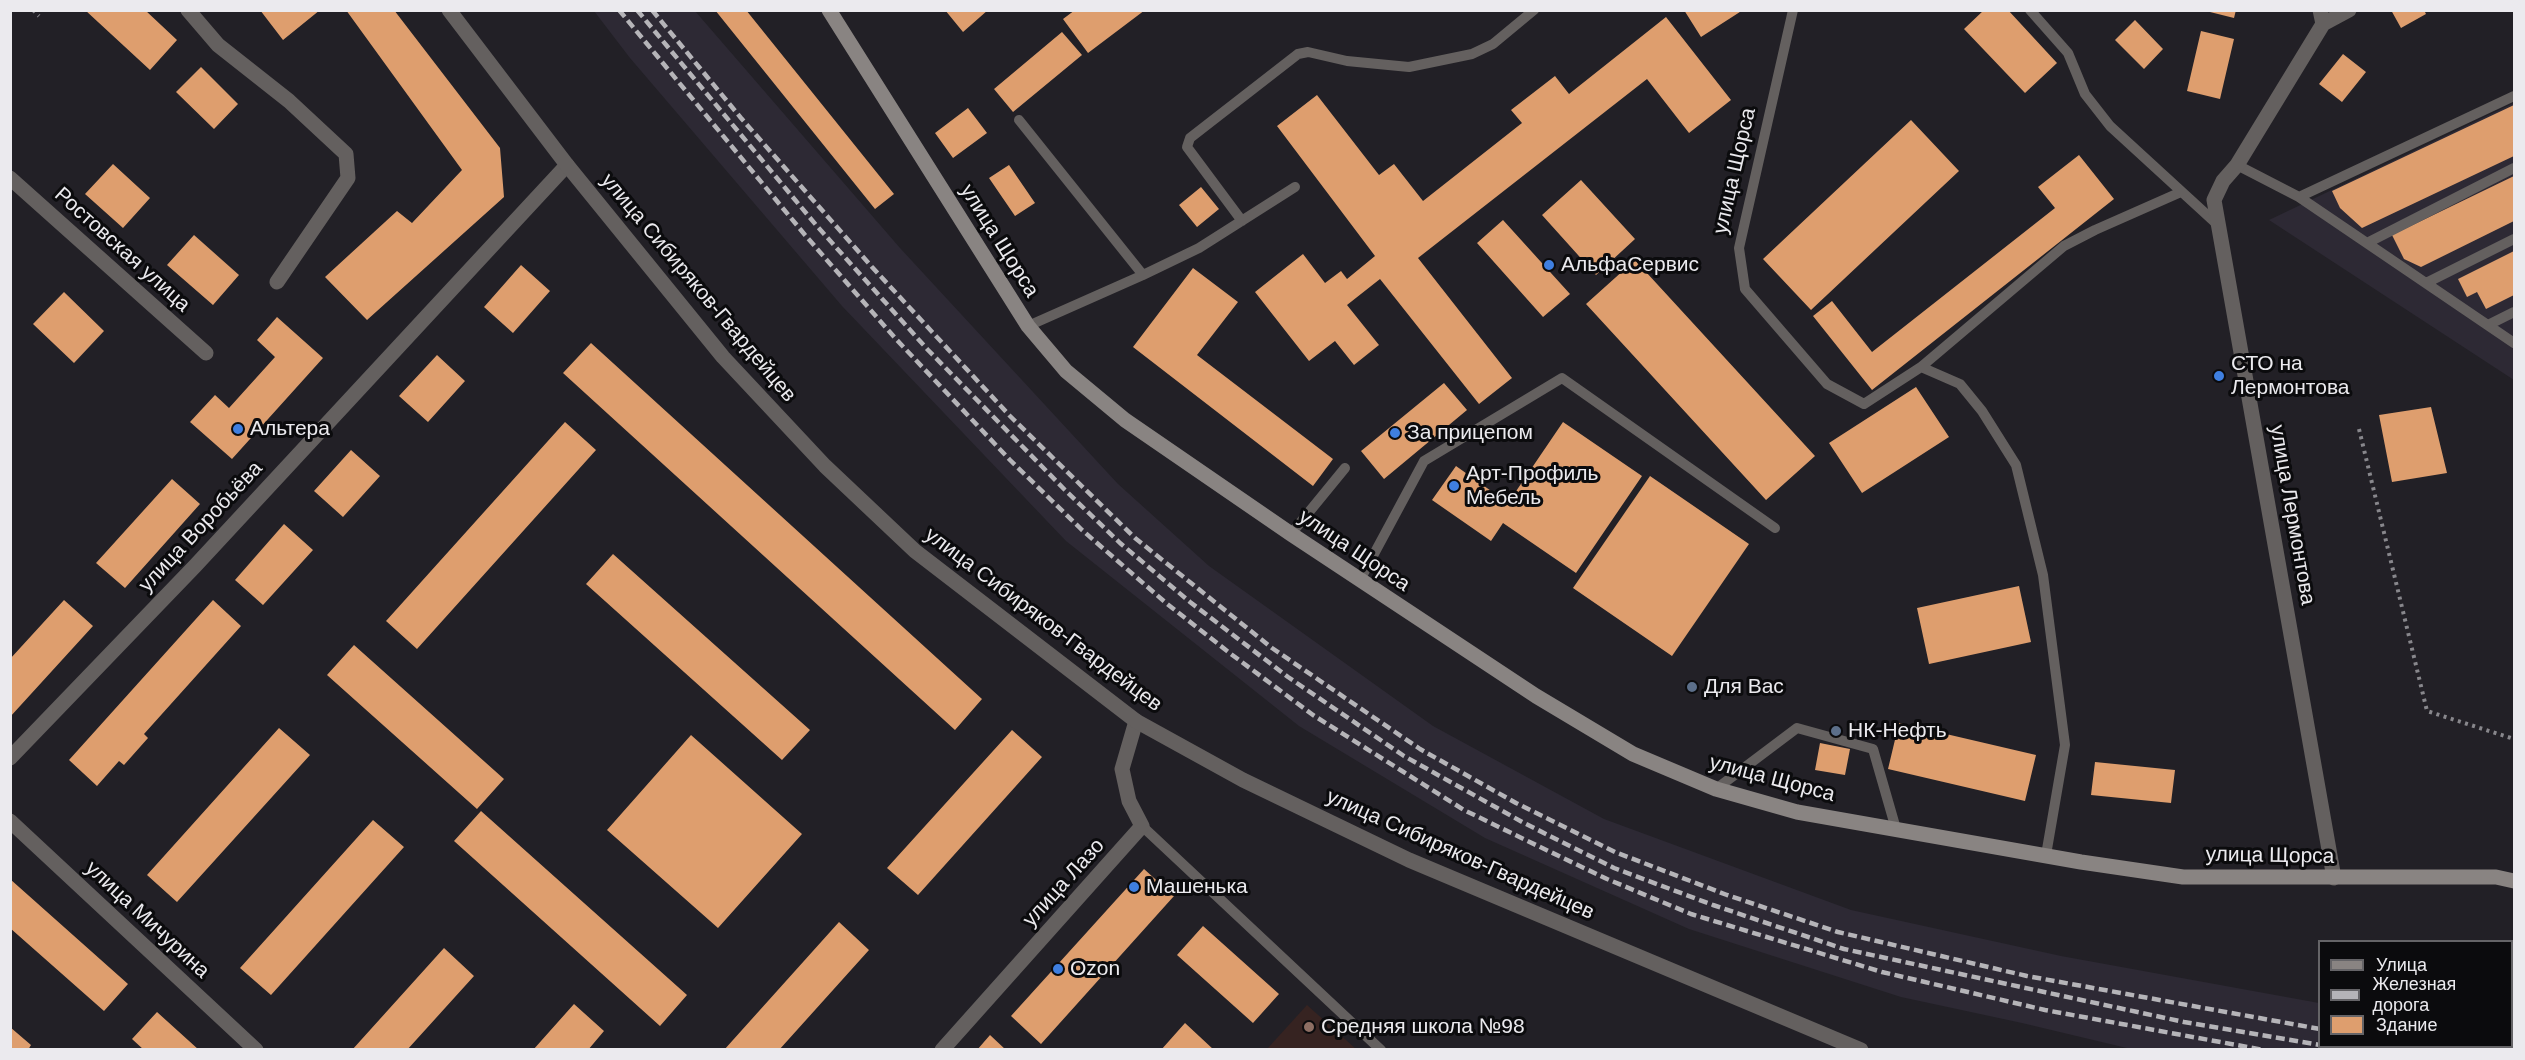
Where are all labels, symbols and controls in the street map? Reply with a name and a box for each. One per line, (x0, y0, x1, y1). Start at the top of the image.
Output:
street label: улица Щорса (1708, 105, 1762, 237)
street label: улица Сибиряков-Гвардейцев (595, 169, 801, 407)
street label: улица Щорса (954, 180, 1044, 302)
street label: Ростовская улица (49, 182, 195, 318)
place label: АльфаСервис (1561, 252, 1699, 278)
marker: АльфаСервис (1542, 258, 1556, 272)
place label: СТО на Лермонтова (2231, 351, 2350, 401)
marker: СТО на Лермонтова (2212, 369, 2226, 383)
place label: Альтера (250, 416, 330, 442)
place label: За прицепом (1407, 420, 1533, 446)
marker: Альтера (231, 422, 245, 436)
street label: улица Лермонтова (2264, 423, 2320, 607)
marker: За прицепом (1388, 426, 1402, 440)
street label: улица Воробьёва (134, 456, 268, 598)
place label: Арт-Профиль Мебель (1466, 461, 1598, 511)
marker: Арт-Профиль Мебель (1447, 479, 1461, 493)
street label: улица Щорса (1294, 505, 1414, 597)
street label: улица Сибиряков-Гвардейцев (919, 523, 1167, 717)
place label: Для Вас (1704, 674, 1784, 700)
marker: Для Вас (1685, 680, 1699, 694)
place label: НК-Нефть (1848, 718, 1947, 744)
marker: НК-Нефть (1829, 724, 1843, 738)
street label: улица Щорса (1707, 750, 1837, 808)
street label: улица Сибиряков-Гвардейцев (1322, 784, 1598, 926)
street label: улица Лазо (1018, 834, 1110, 932)
street label: улица Щорса (2205, 842, 2335, 870)
street label: улица Мичурина (80, 856, 214, 984)
place label: Машенька (1146, 874, 1248, 900)
marker: Машенька (1127, 880, 1141, 894)
legend (2318, 940, 2513, 1048)
text: Улица (2376, 955, 2427, 975)
place label: Ozon (1070, 956, 1120, 982)
marker: Ozon (1051, 962, 1065, 976)
text: Железная дорога (2372, 974, 2456, 1015)
place label: Средняя школа №98 (1321, 1014, 1525, 1040)
text: Здание (2376, 1015, 2437, 1035)
marker: Средняя школа №98 (1302, 1020, 1316, 1034)

